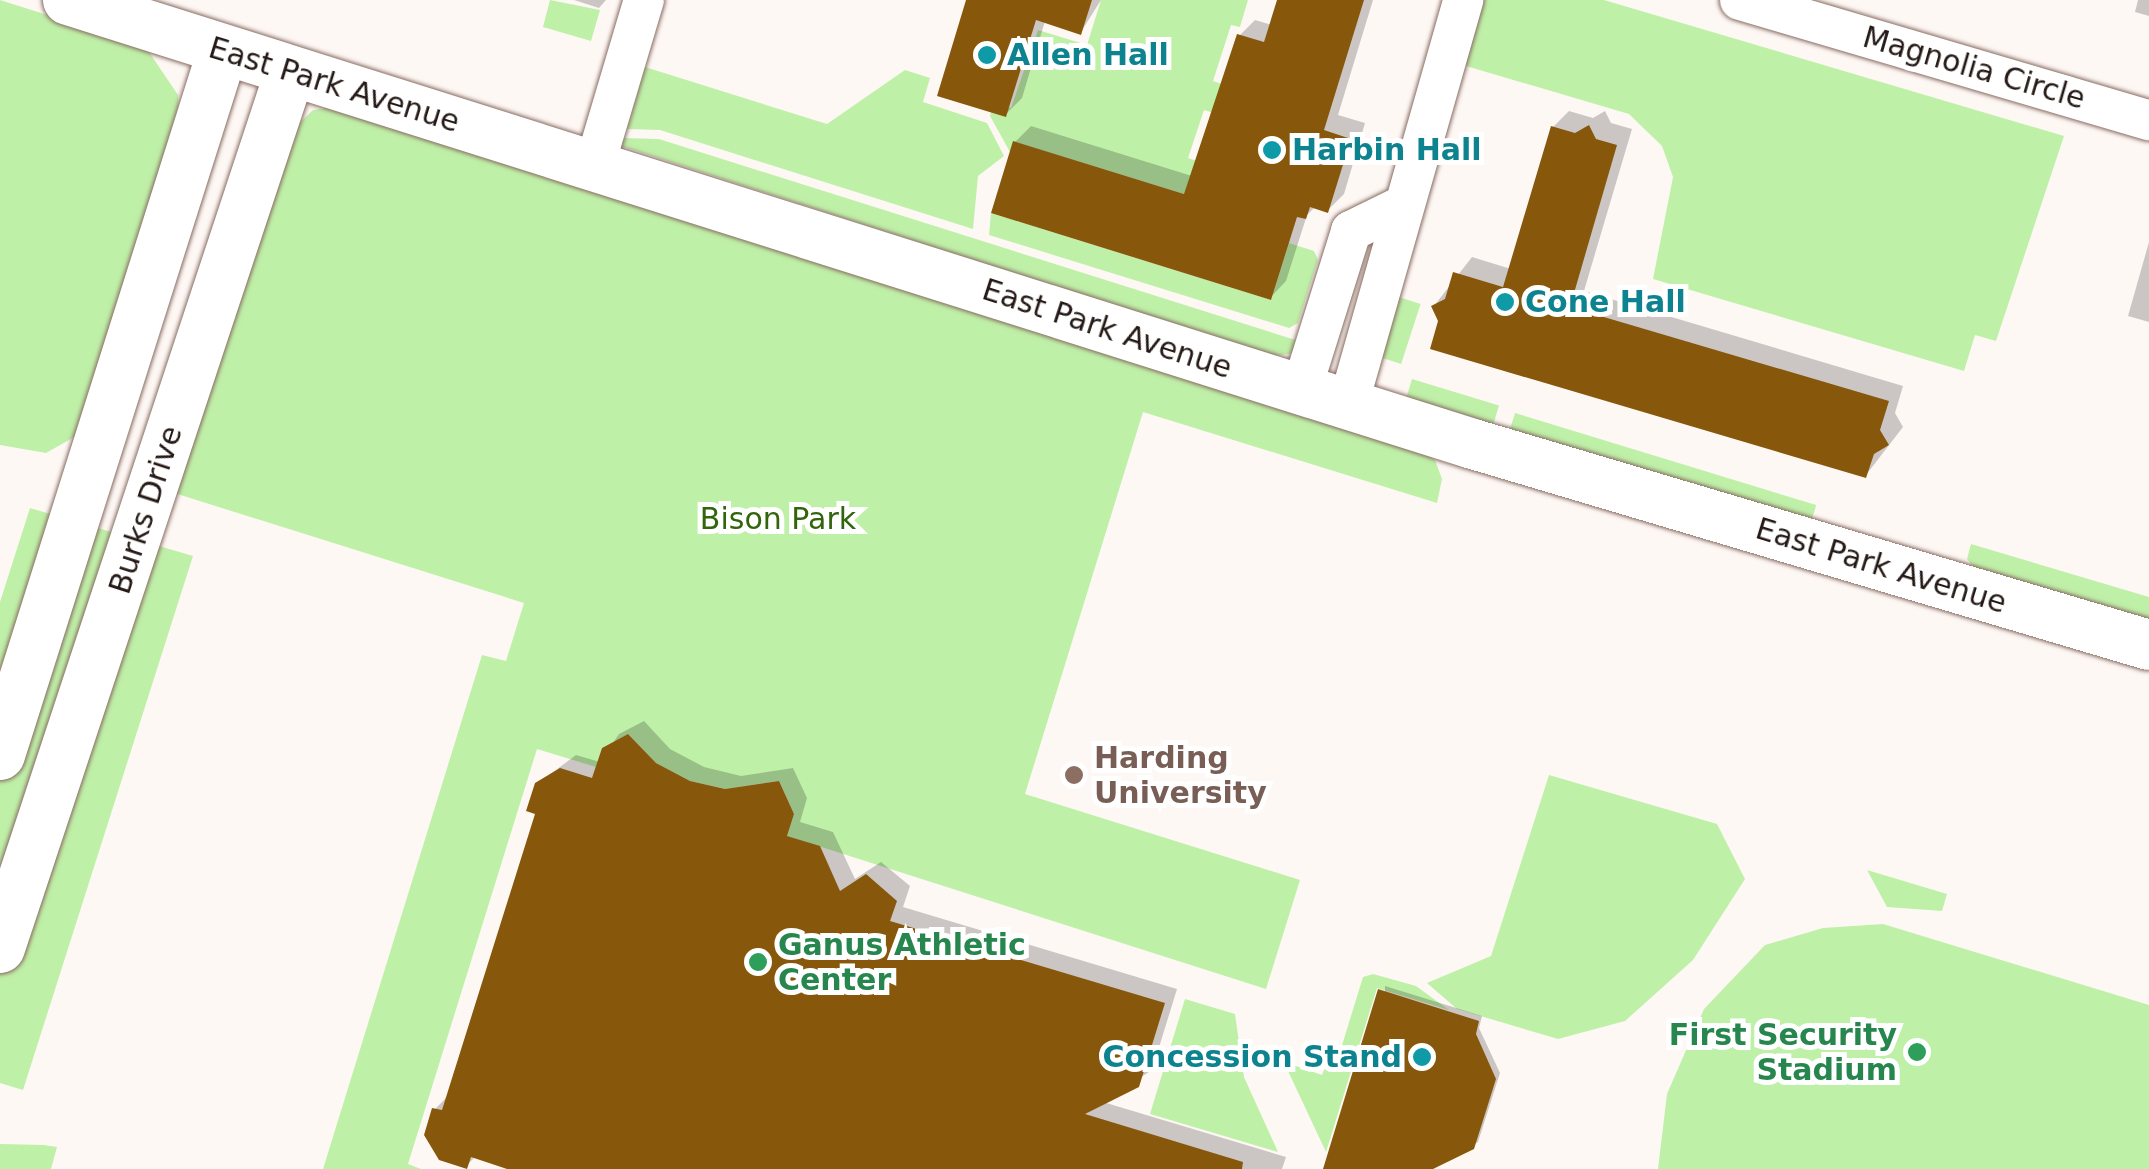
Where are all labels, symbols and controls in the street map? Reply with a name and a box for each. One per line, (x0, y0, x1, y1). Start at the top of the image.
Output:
street label: Magnolia Circle (1859, 19, 2089, 117)
street label: East Park Avenue (204, 30, 464, 140)
place label: Allen Hall (1007, 37, 1169, 73)
marker: Allen Hall (976, 44, 998, 66)
place label: Harbin Hall (1292, 132, 1482, 168)
marker: Harbin Hall (1261, 139, 1283, 161)
street label: East Park Avenue (978, 272, 1236, 386)
place label: Cone Hall (1525, 284, 1686, 320)
marker: Cone Hall (1494, 291, 1516, 313)
street label: Burks Drive (102, 421, 190, 599)
park label: Bison Park (700, 501, 856, 537)
street label: East Park Avenue (1751, 511, 2011, 621)
place label: Harding University (1094, 740, 1267, 810)
marker: Harding University (1063, 764, 1085, 786)
place label: Ganus Athletic Center (778, 927, 1026, 998)
marker: Ganus Athletic Center (747, 951, 769, 973)
place label: First Security Stadium (1669, 1017, 1897, 1088)
place label: Concession Stand (1102, 1039, 1402, 1075)
marker: First Security Stadium (1906, 1041, 1928, 1063)
marker: Concession Stand (1411, 1046, 1433, 1068)

